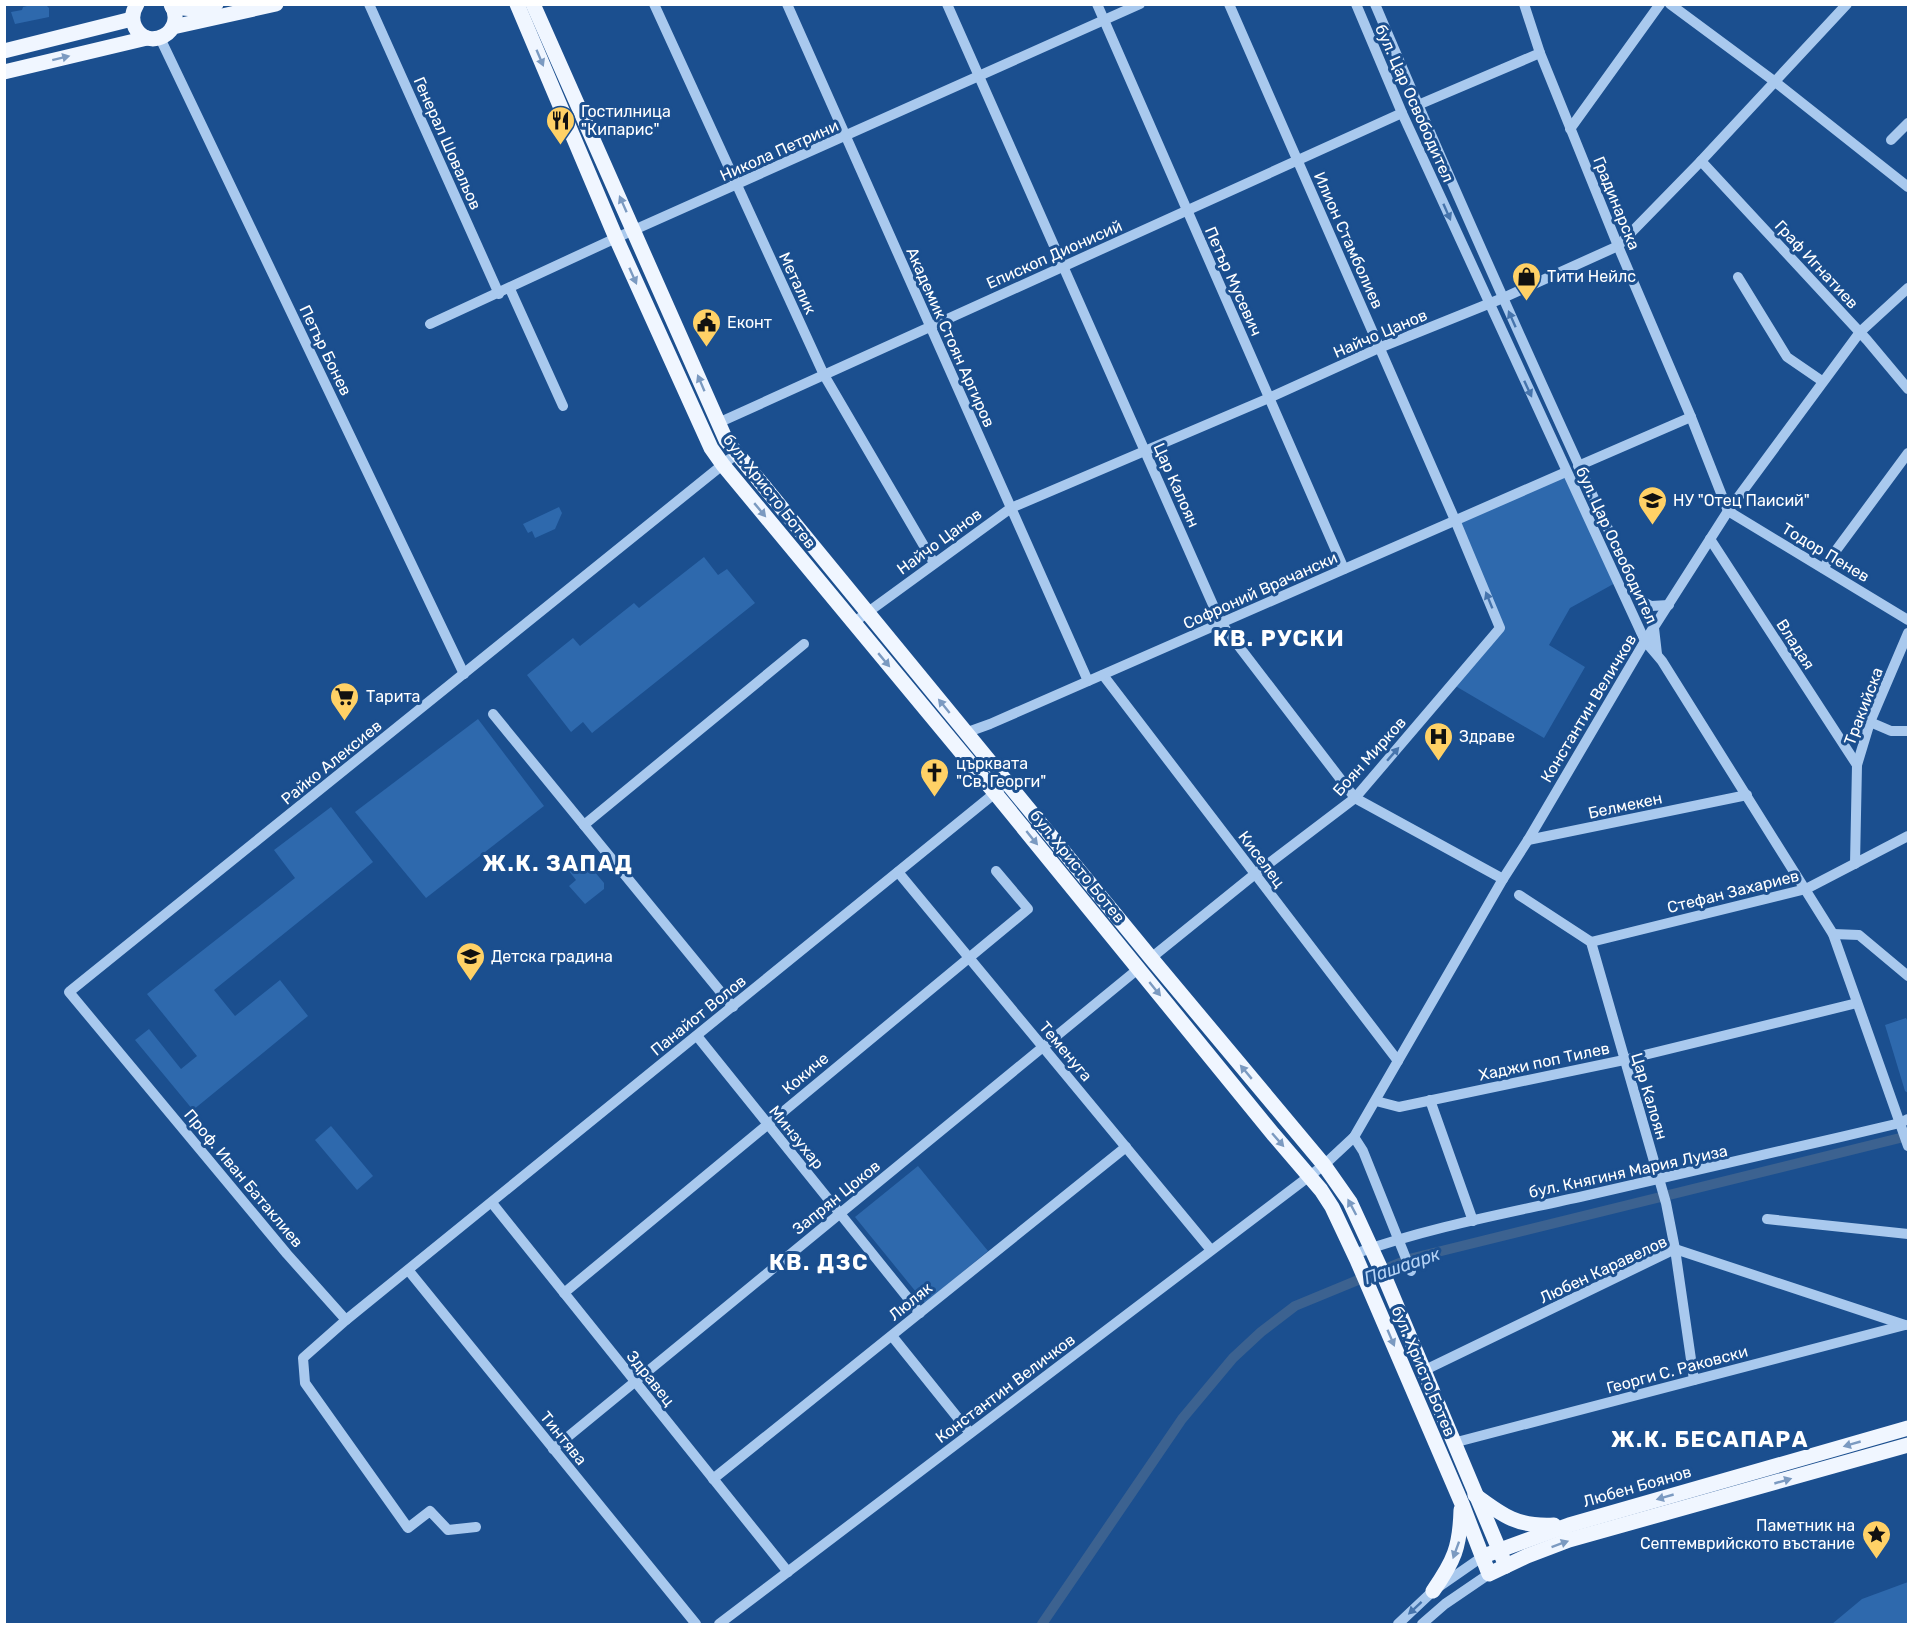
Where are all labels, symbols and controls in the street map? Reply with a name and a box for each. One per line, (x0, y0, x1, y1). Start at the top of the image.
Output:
street label: бул. Цар Освободител (1371, 21, 1458, 185)
one-way arrow (535, 50, 544, 67)
one-way arrow (52, 52, 71, 62)
street label: Генерал Шовальов (410, 74, 485, 213)
place label: Гостилница "Кипарис" (581, 102, 671, 139)
restaurant icon: Гостилница "Кипарис" (544, 104, 576, 146)
street label: Никола Петрини (717, 116, 841, 185)
street label: Градинарска (1589, 154, 1644, 253)
street label: Илион Стамболиев (1310, 169, 1387, 312)
one-way arrow (618, 196, 627, 213)
one-way arrow (1442, 203, 1452, 221)
street label: Епископ Дионисий (983, 216, 1125, 293)
street label: Граф Игнатиев (1771, 216, 1862, 313)
street label: Петър Мусевич (1201, 224, 1266, 339)
street label: Академик Стоян Аргиров (902, 244, 999, 430)
street label: Металик (775, 249, 820, 318)
shop icon: Тити Нейлс (1510, 260, 1542, 302)
place label: Тити Нейлс (1547, 267, 1636, 286)
one-way arrow (628, 268, 638, 286)
street label: Петър Бонев (295, 302, 356, 399)
street label: Найчо Цанов (1330, 305, 1430, 362)
public building icon: Еконт (690, 306, 722, 348)
one-way arrow (1508, 311, 1517, 328)
place label: Еконт (727, 313, 772, 332)
one-way arrow (696, 375, 705, 392)
one-way arrow (1523, 381, 1533, 399)
street label: бул. Христо Ботев (719, 430, 820, 552)
street label: Цар Калоян (1150, 440, 1204, 530)
street label: бул. Цар Освободител (1572, 464, 1661, 627)
school or university icon: НУ "Отец Паисий" (1636, 484, 1668, 526)
place label: НУ "Отец Паисий" (1673, 491, 1810, 510)
one-way arrow (753, 502, 766, 517)
street label: Найчо Цанов (893, 504, 986, 579)
street label: Тодор Пенев (1779, 519, 1873, 586)
street label: Софроний Врачански (1180, 548, 1340, 633)
one-way arrow (1484, 591, 1494, 609)
street label: Владая (1772, 616, 1819, 673)
district label: КВ. РУСКИ (1213, 625, 1345, 652)
street label: Константин Величков (1537, 631, 1640, 786)
one-way arrow (878, 652, 891, 668)
street label: Тракийска (1840, 665, 1887, 748)
supermarket icon: Тарита (329, 680, 361, 722)
place label: Тарита (366, 687, 420, 706)
one-way arrow (939, 699, 951, 714)
street label: Боян Мирков (1329, 713, 1410, 800)
street label: Райко Алексиев (277, 716, 385, 809)
hospital icon: Здраве (1422, 720, 1454, 762)
place label: Здраве (1459, 727, 1515, 746)
one-way arrow (1386, 747, 1399, 762)
place label: църквата "Св. Георги" (956, 754, 1046, 791)
church icon: църквата "Св. Георги" (919, 756, 951, 798)
street label: Белмекен (1586, 788, 1664, 823)
street label: бул. Христо Ботев (1026, 806, 1129, 927)
street label: Киселец (1234, 827, 1289, 891)
one-way arrow (1025, 830, 1038, 846)
district label: Ж.К. ЗАПАД (483, 850, 633, 877)
street label: Стефан Захариев (1665, 866, 1801, 917)
school or university icon: Детска градина (454, 940, 486, 982)
place label: Детска градина (491, 947, 613, 966)
street label: Панайот Волов (647, 971, 750, 1060)
one-way arrow (1148, 981, 1161, 996)
street label: Теменуга (1035, 1018, 1096, 1085)
street label: Хаджи поп Тилев (1477, 1038, 1611, 1085)
street label: Кокиче (778, 1048, 833, 1098)
street label: Цар Калоян (1627, 1050, 1672, 1142)
one-way arrow (1239, 1064, 1252, 1080)
street label: Минзухар (765, 1102, 828, 1173)
street label: Проф. Иван Батаклиев (180, 1105, 307, 1251)
one-way arrow (1271, 1132, 1284, 1147)
street label: бул. Княгиня Мария Луиза (1527, 1141, 1729, 1202)
street label: Запрян Цоков (789, 1156, 884, 1239)
one-way arrow (1347, 1198, 1357, 1215)
street label: Любен Каравелов (1536, 1232, 1670, 1307)
water label: Пашаарк (1361, 1243, 1443, 1289)
district label: КВ. ДЗС (769, 1249, 869, 1276)
street label: Люляк (885, 1278, 936, 1325)
street label: бул. Христо Ботев (1387, 1303, 1460, 1439)
one-way arrow (1386, 1329, 1396, 1347)
street label: Константин Величков (932, 1330, 1079, 1447)
street label: Георги С. Раковски (1604, 1341, 1750, 1398)
street label: Здравец (623, 1347, 679, 1410)
street label: Тинтява (536, 1408, 591, 1469)
district label: Ж.К. БЕСАПАРА (1611, 1426, 1809, 1453)
one-way arrow (1843, 1440, 1861, 1449)
street label: Любен Боянов (1581, 1462, 1694, 1511)
one-way arrow (1774, 1476, 1792, 1485)
one-way arrow (1656, 1493, 1674, 1502)
place label: Паметник на Септемврийското въстание (1640, 1516, 1855, 1553)
place icon: Паметник на Септемврийското въстание (1860, 1518, 1892, 1560)
one-way arrow (1551, 1538, 1569, 1548)
one-way arrow (1451, 1542, 1461, 1560)
one-way arrow (1408, 1601, 1423, 1615)

